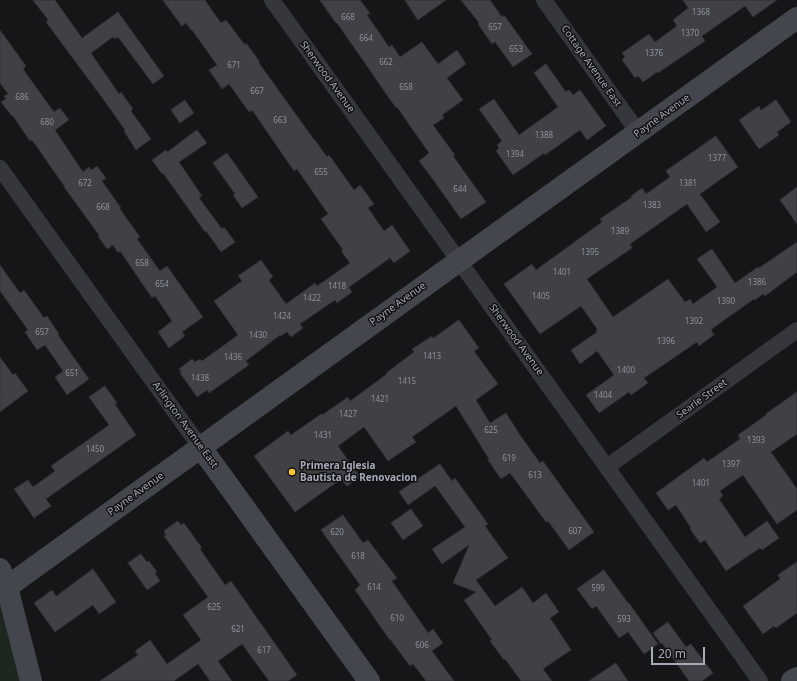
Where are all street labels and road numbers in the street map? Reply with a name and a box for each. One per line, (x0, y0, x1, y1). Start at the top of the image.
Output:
street label: Cottage Avenue East (558, 23, 624, 109)
street label: Sherwood Avenue (297, 39, 357, 115)
street label: Payne Avenue (632, 92, 692, 140)
street label: Payne Avenue (368, 280, 428, 328)
street label: Sherwood Avenue (486, 302, 546, 378)
street label: Searle Street (674, 377, 730, 421)
street label: Arlington Avenue East (150, 380, 220, 470)
street label: Payne Avenue (106, 470, 166, 518)

